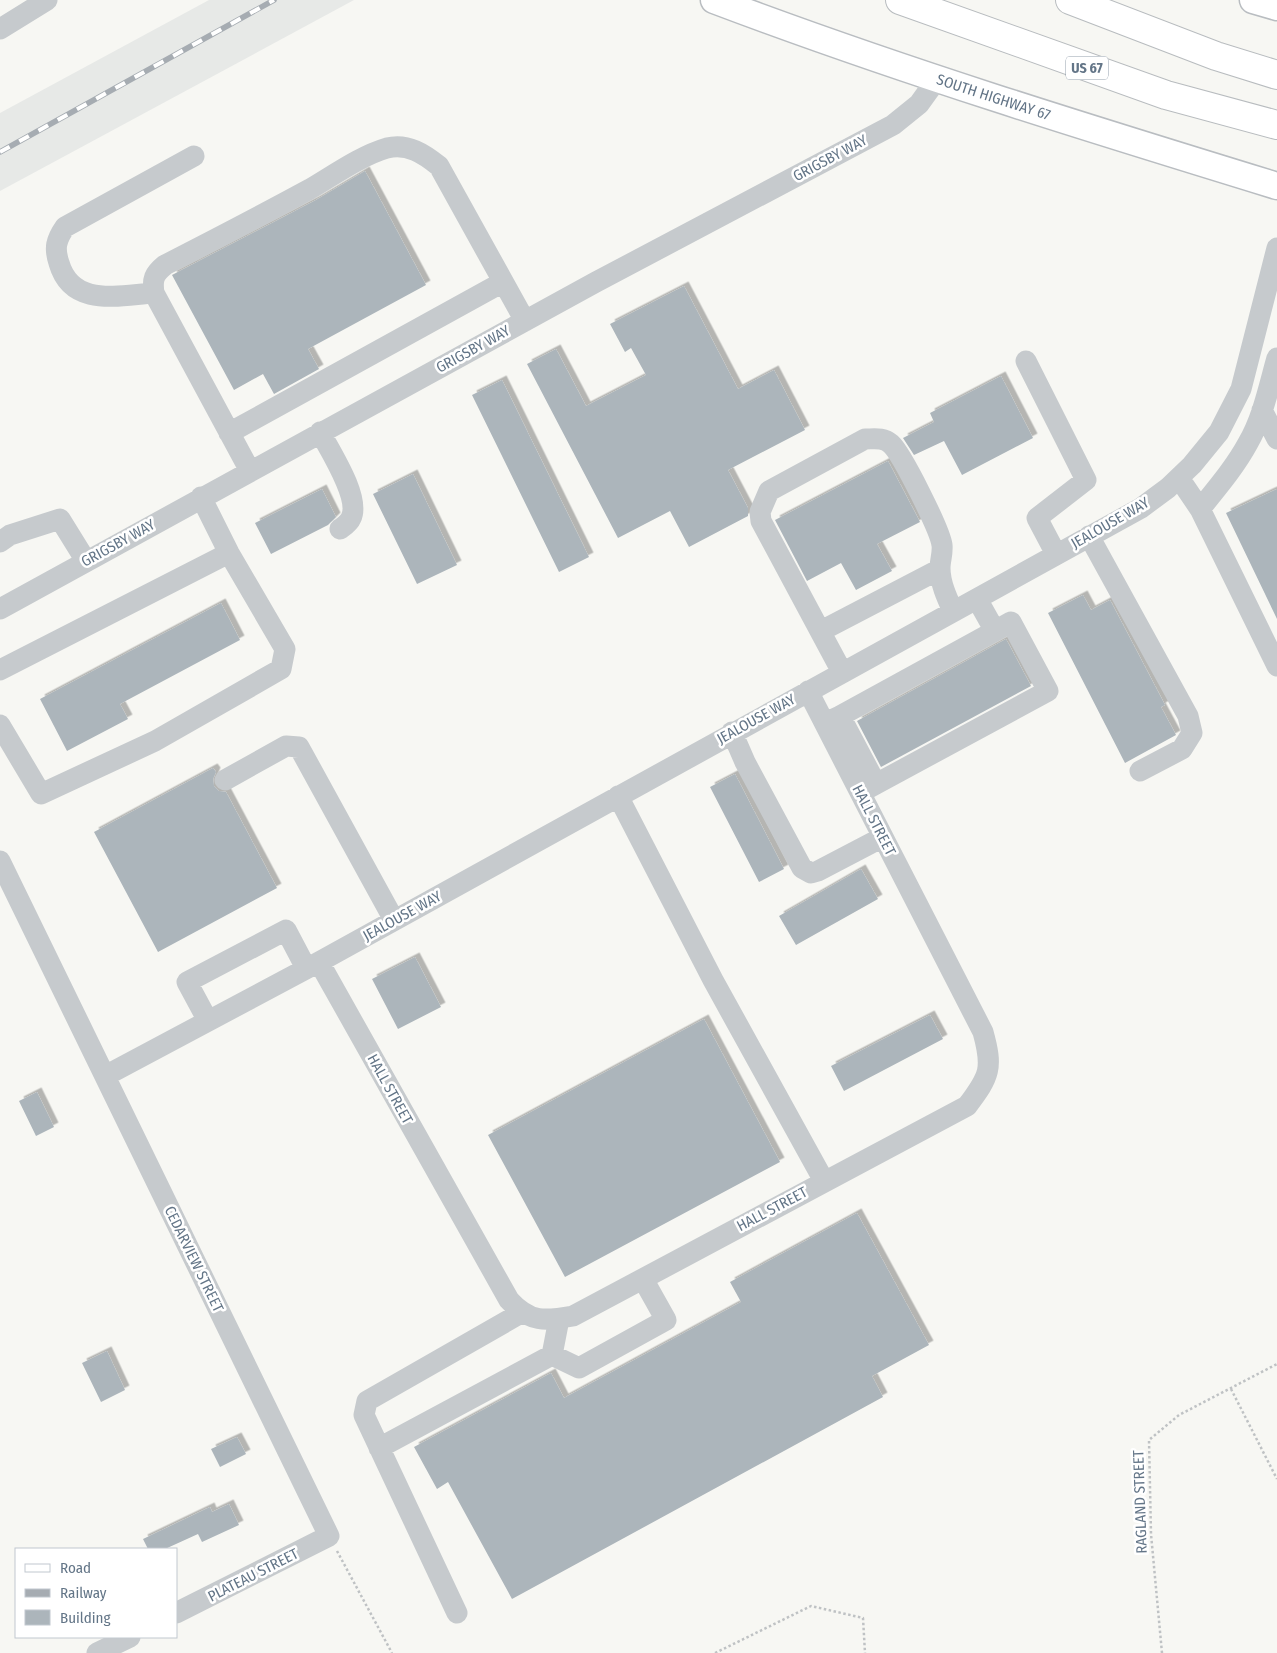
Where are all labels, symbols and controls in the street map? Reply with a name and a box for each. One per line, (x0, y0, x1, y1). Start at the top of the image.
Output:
road number: US 67 (1066, 56, 1108, 80)
street label: SOUTH HIGHWAY 67 (934, 70, 1053, 124)
street label: GRIGSBY WAY (790, 131, 871, 185)
street label: GRIGSBY WAY (433, 321, 513, 377)
street label: JEALOUSE WAY (1068, 493, 1153, 553)
street label: GRIGSBY WAY (78, 515, 158, 571)
street label: JEALOUSE WAY (714, 690, 799, 748)
street label: HALL STREET (848, 782, 900, 858)
street label: JEALOUSE WAY (360, 887, 445, 945)
street label: HALL STREET (363, 1051, 417, 1127)
street label: HALL STREET (734, 1183, 810, 1235)
street label: CEDARVIEW STREET (161, 1203, 227, 1315)
street label: RAGLAND STREET (1129, 1450, 1151, 1554)
street label: PLATEAU STREET (205, 1544, 301, 1605)
legend (15, 1548, 178, 1638)
text: Road (60, 1559, 91, 1577)
text: Railway (60, 1584, 107, 1602)
text: Building (60, 1609, 111, 1627)

